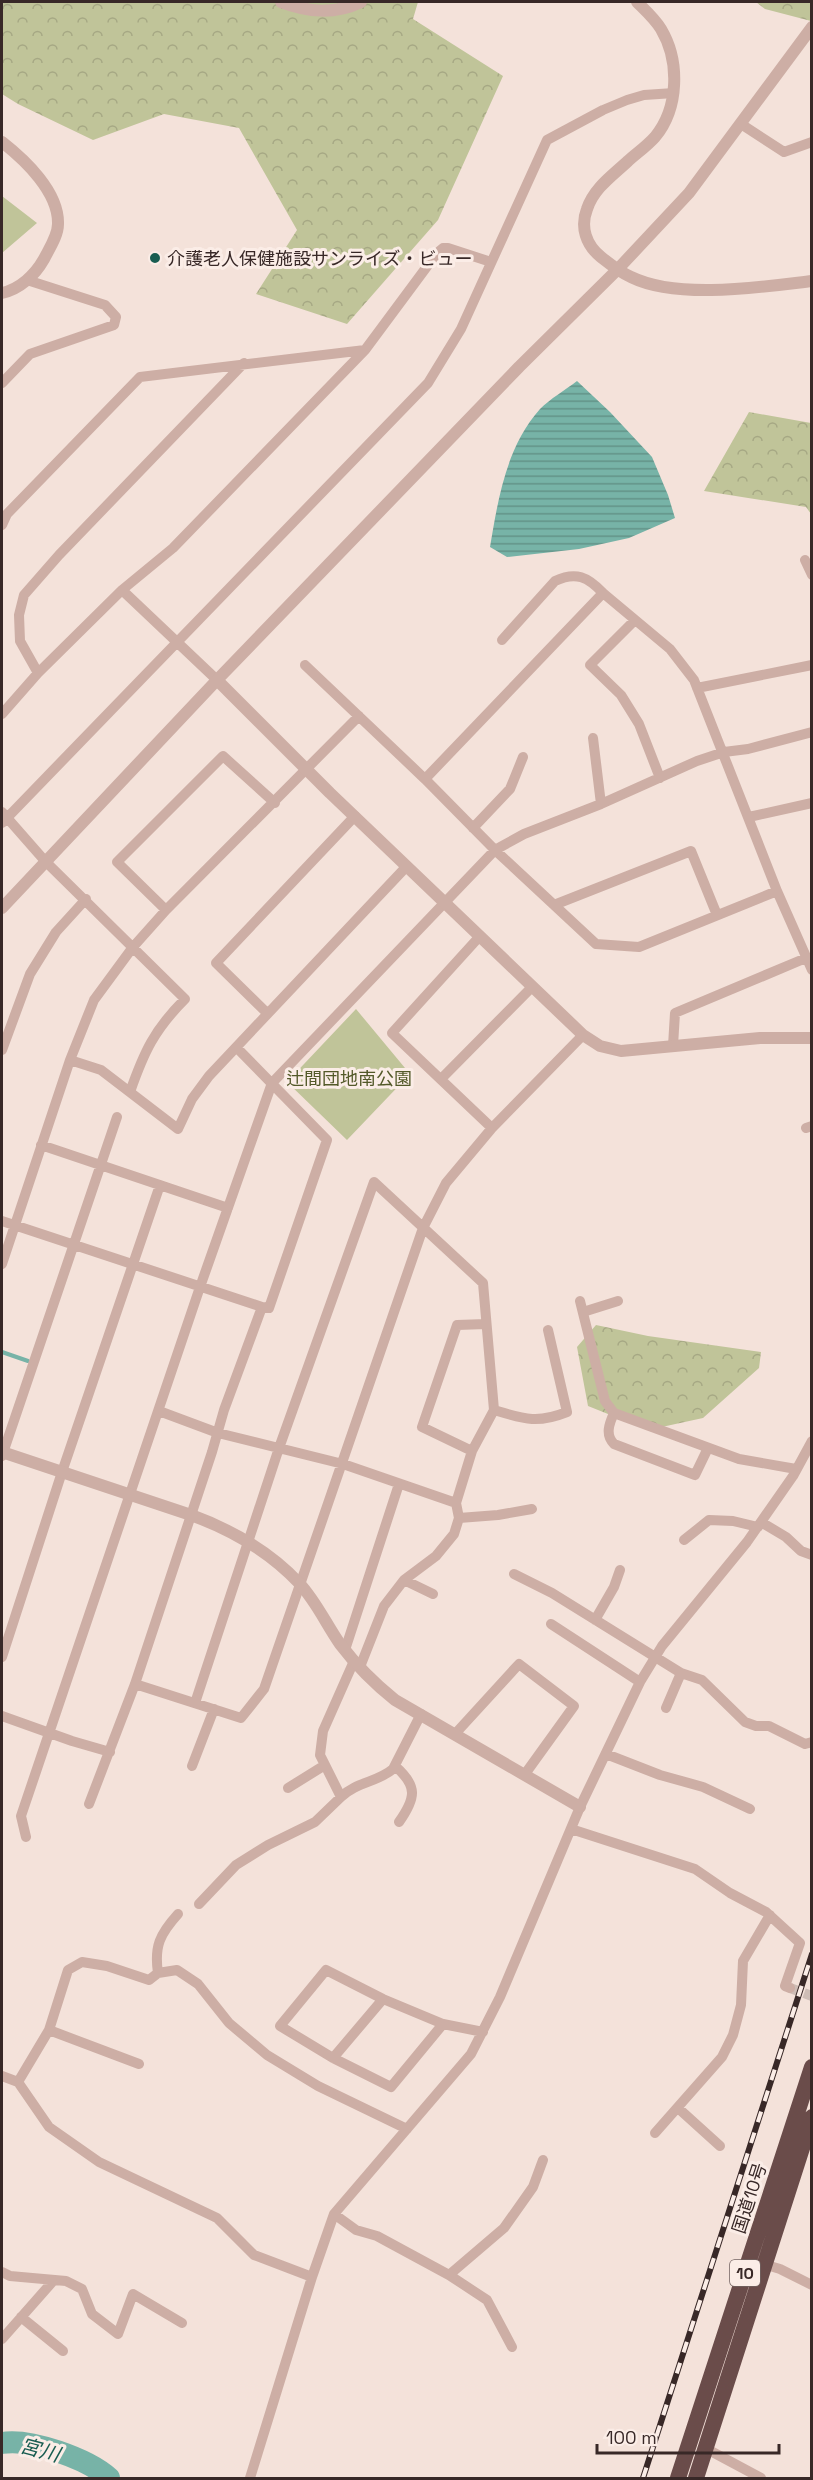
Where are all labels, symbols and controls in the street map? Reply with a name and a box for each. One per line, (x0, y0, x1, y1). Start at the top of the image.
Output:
place label: 介護老人保健施設サンライズ・ビュー (167, 247, 472, 270)
marker: 介護老人保健施設サンライズ・ビュー (148, 251, 162, 265)
park label: 辻間団地南公園 (286, 1067, 412, 1090)
street label: 国道10号 (727, 2160, 771, 2236)
road number: 10 (730, 2260, 760, 2286)
scale bar (597, 2417, 778, 2455)
text: 100 m (606, 2426, 657, 2449)
water label: 宮川 (17, 2432, 65, 2468)

